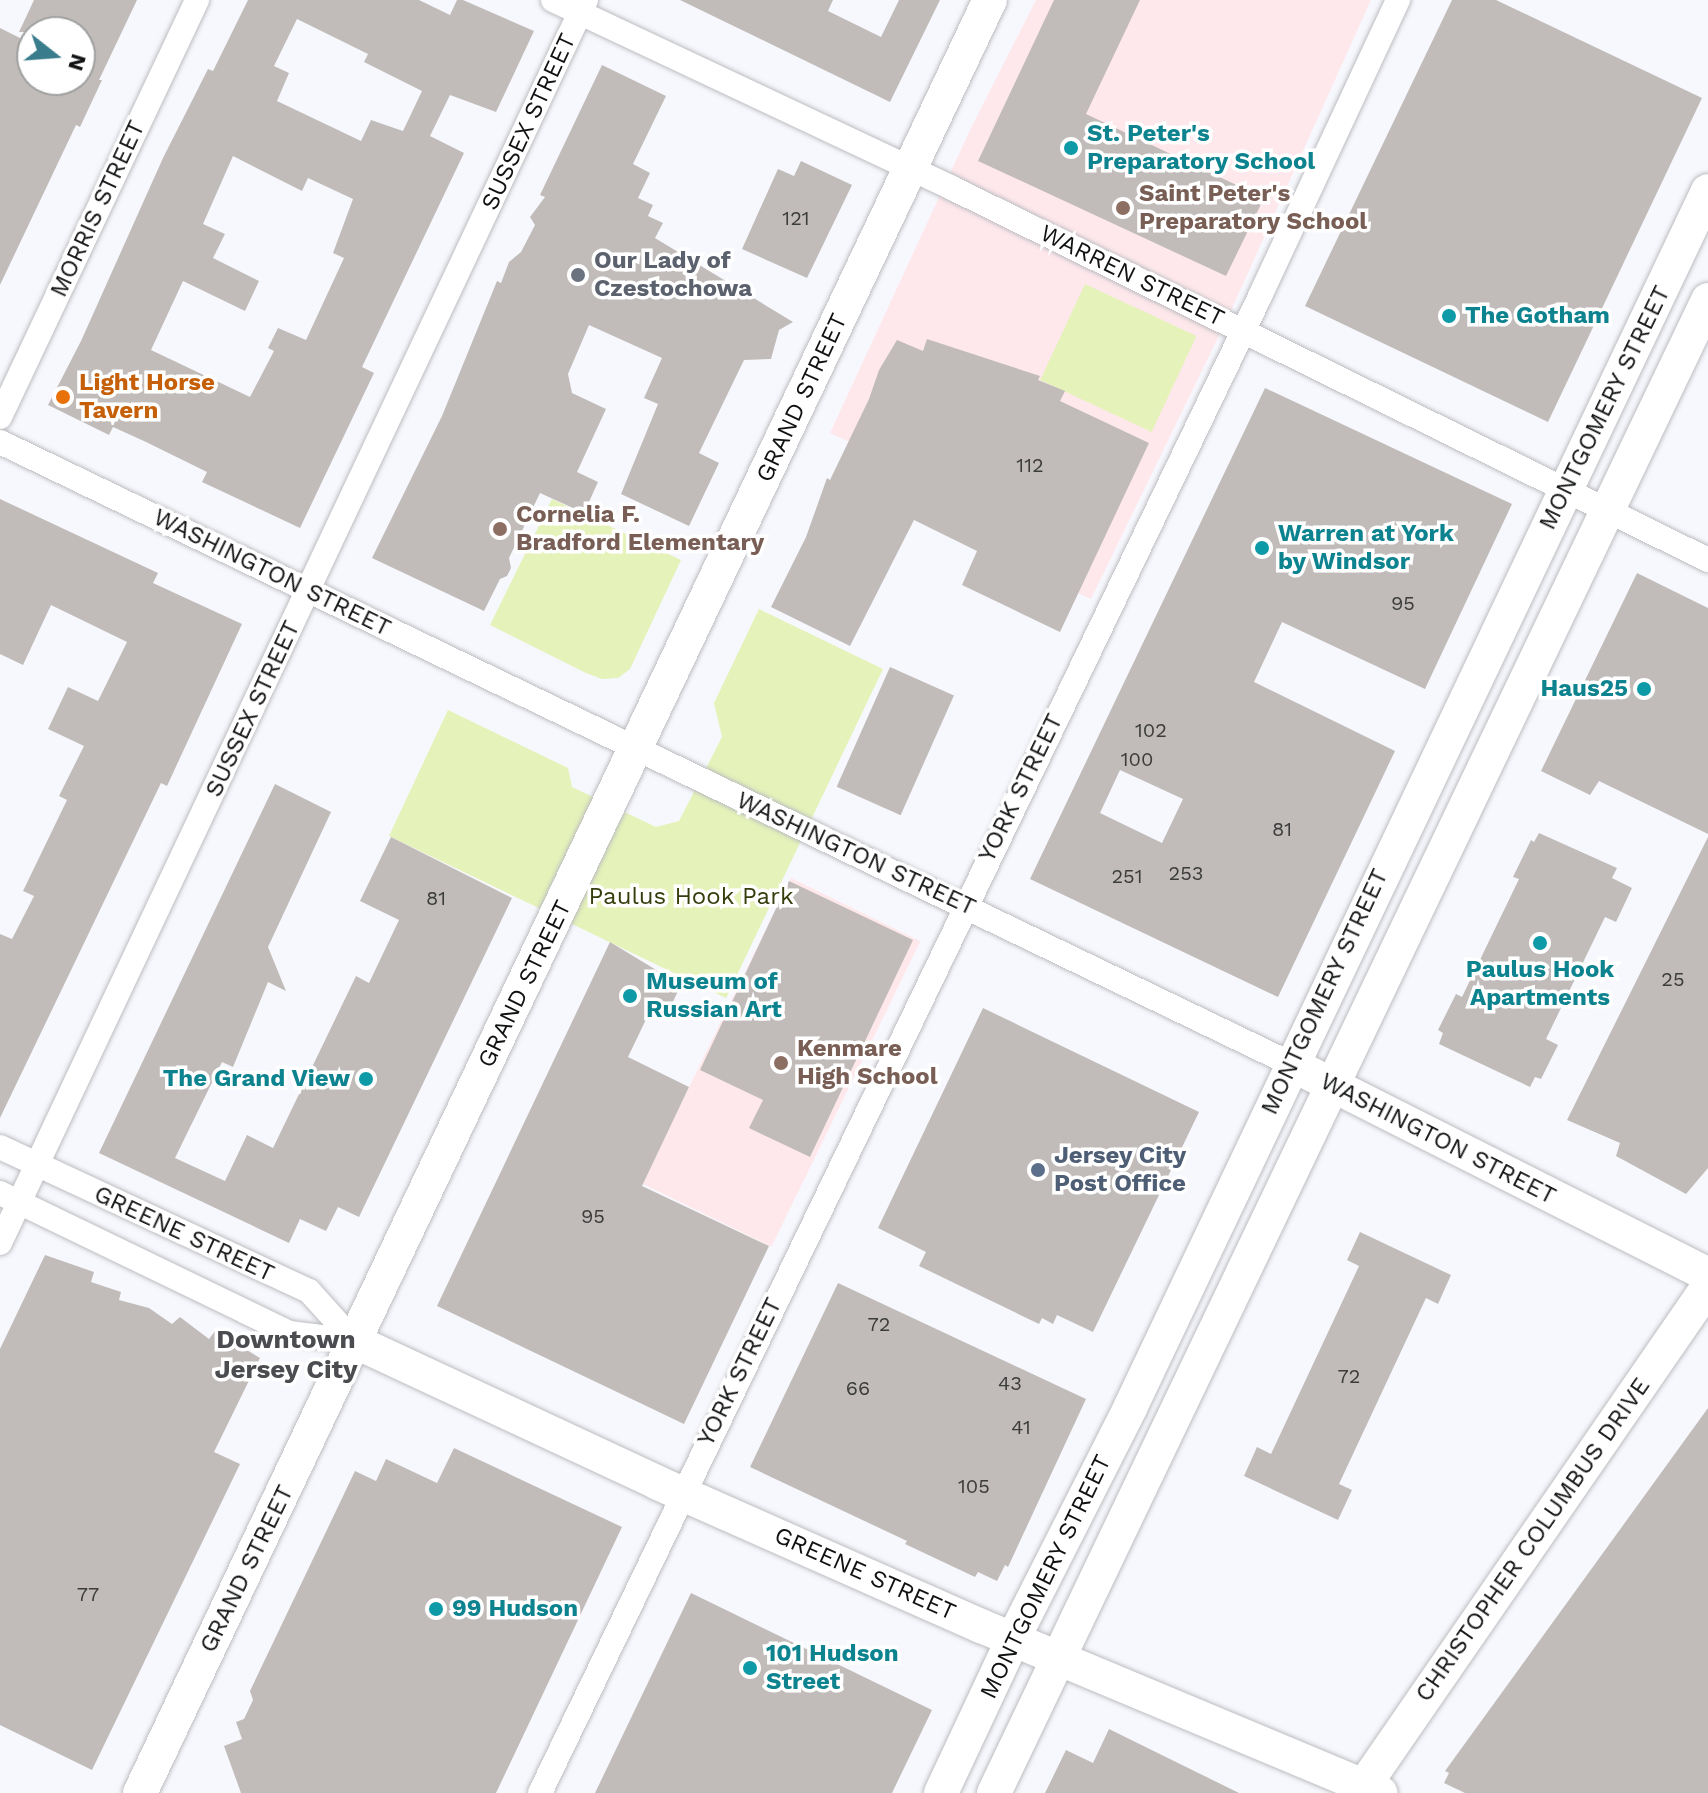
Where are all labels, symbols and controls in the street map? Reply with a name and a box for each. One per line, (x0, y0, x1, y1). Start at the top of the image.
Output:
north arrow (16, 16, 96, 96)
street label: SUSSEX STREET (476, 29, 582, 215)
text: N (63, 51, 92, 74)
street label: MORRIS STREET (45, 116, 151, 302)
place label: St. Peter's Preparatory School (1087, 120, 1316, 176)
marker: St. Peter's Preparatory School (1062, 139, 1080, 157)
place label: Saint Peter's Preparatory School (1139, 180, 1368, 236)
marker: Saint Peter's Preparatory School (1114, 199, 1132, 217)
house number: 121 (782, 206, 810, 230)
street label: WARREN STREET (1035, 219, 1229, 333)
place label: Our Lady of Czestochowa (594, 247, 752, 303)
marker: Our Lady of Czestochowa (569, 266, 587, 284)
street label: MONTGOMERY STREET (1533, 281, 1677, 535)
place label: The Gotham (1465, 302, 1610, 330)
marker: The Gotham (1440, 307, 1458, 325)
street label: GRAND STREET (750, 309, 854, 487)
place label: Light Horse Tavern (79, 369, 215, 425)
marker: Light Horse Tavern (54, 388, 72, 406)
house number: 112 (1016, 453, 1044, 477)
place label: Cornelia F. Bradford Elementary (516, 501, 764, 557)
street label: WASHINGTON STREET (149, 503, 395, 643)
marker: Cornelia F. Bradford Elementary (491, 520, 509, 538)
place label: Warren at York by Windsor (1278, 520, 1455, 576)
marker: Warren at York by Windsor (1253, 539, 1271, 557)
house number: 95 (1391, 591, 1415, 615)
street label: SUSSEX STREET (200, 616, 306, 802)
place label: Haus25 (1540, 675, 1628, 703)
marker: Haus25 (1635, 680, 1653, 698)
street label: YORK STREET (973, 709, 1069, 867)
house number: 102 (1135, 718, 1167, 742)
house number: 100 (1121, 747, 1153, 771)
street label: WASHINGTON STREET (732, 786, 980, 922)
house number: 81 (1272, 817, 1292, 841)
house number: 253 (1169, 861, 1203, 885)
house number: 251 (1111, 864, 1143, 888)
street label: MONTGOMERY STREET (1255, 864, 1395, 1120)
park label: Paulus Hook Park (588, 883, 794, 911)
house number: 81 (426, 886, 446, 910)
street label: GRAND STREET (472, 896, 578, 1072)
marker: Paulus Hook Apartments (1531, 934, 1549, 952)
place label: Paulus Hook Apartments (1466, 956, 1614, 1012)
house number: 25 (1661, 967, 1685, 991)
place label: Museum of Russian Art (646, 968, 782, 1024)
marker: Museum of Russian Art (621, 987, 639, 1005)
place label: Kenmare High School (797, 1035, 938, 1091)
marker: Kenmare High School (772, 1054, 790, 1072)
place label: The Grand View (162, 1065, 350, 1093)
street label: WASHINGTON STREET (1315, 1067, 1561, 1211)
marker: The Grand View (357, 1070, 375, 1088)
place label: Jersey City Post Office (1054, 1142, 1187, 1198)
marker: Jersey City Post Office (1029, 1161, 1047, 1179)
street label: GREENE STREET (89, 1180, 279, 1288)
house number: 95 (581, 1204, 605, 1228)
street label: YORK STREET (692, 1293, 788, 1451)
house number: 72 (868, 1312, 890, 1336)
district label: Downtown Jersey City (214, 1324, 358, 1386)
house number: 72 (1338, 1364, 1360, 1388)
house number: 43 (998, 1371, 1022, 1395)
street label: CHRISTOPHER COLUMBUS DRIVE (1410, 1373, 1656, 1707)
house number: 66 (846, 1376, 870, 1400)
house number: 41 (1011, 1415, 1031, 1439)
street label: MONTGOMERY STREET (974, 1450, 1118, 1704)
house number: 105 (958, 1474, 990, 1498)
street label: GRAND STREET (194, 1481, 300, 1657)
street label: GREENE STREET (770, 1521, 960, 1627)
house number: 77 (77, 1582, 99, 1606)
place label: 99 Hudson (452, 1595, 578, 1623)
marker: 99 Hudson (427, 1600, 445, 1618)
place label: 101 Hudson Street (766, 1640, 899, 1696)
marker: 101 Hudson Street (741, 1659, 759, 1677)

